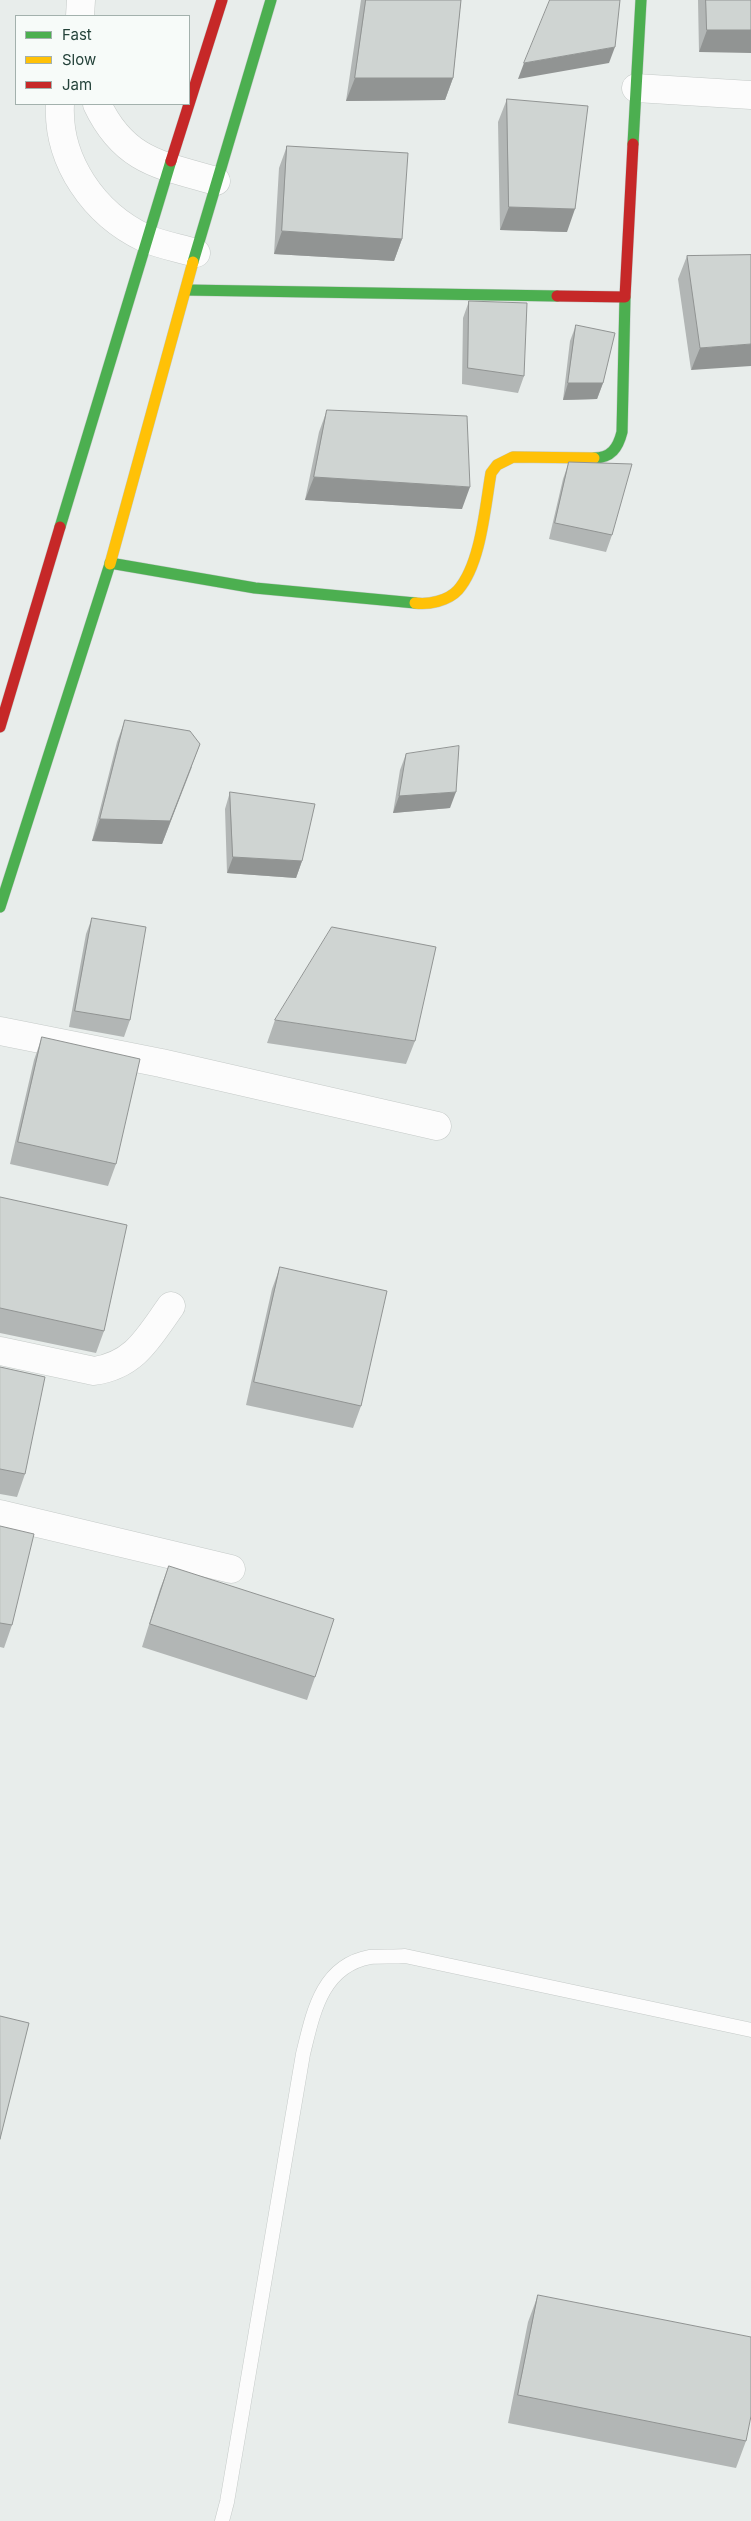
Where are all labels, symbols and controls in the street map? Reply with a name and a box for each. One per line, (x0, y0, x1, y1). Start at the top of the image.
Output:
legend (15, 15, 190, 105)
text: Fast (62, 25, 92, 44)
text: Slow (62, 50, 96, 69)
text: Jam (62, 75, 92, 94)

